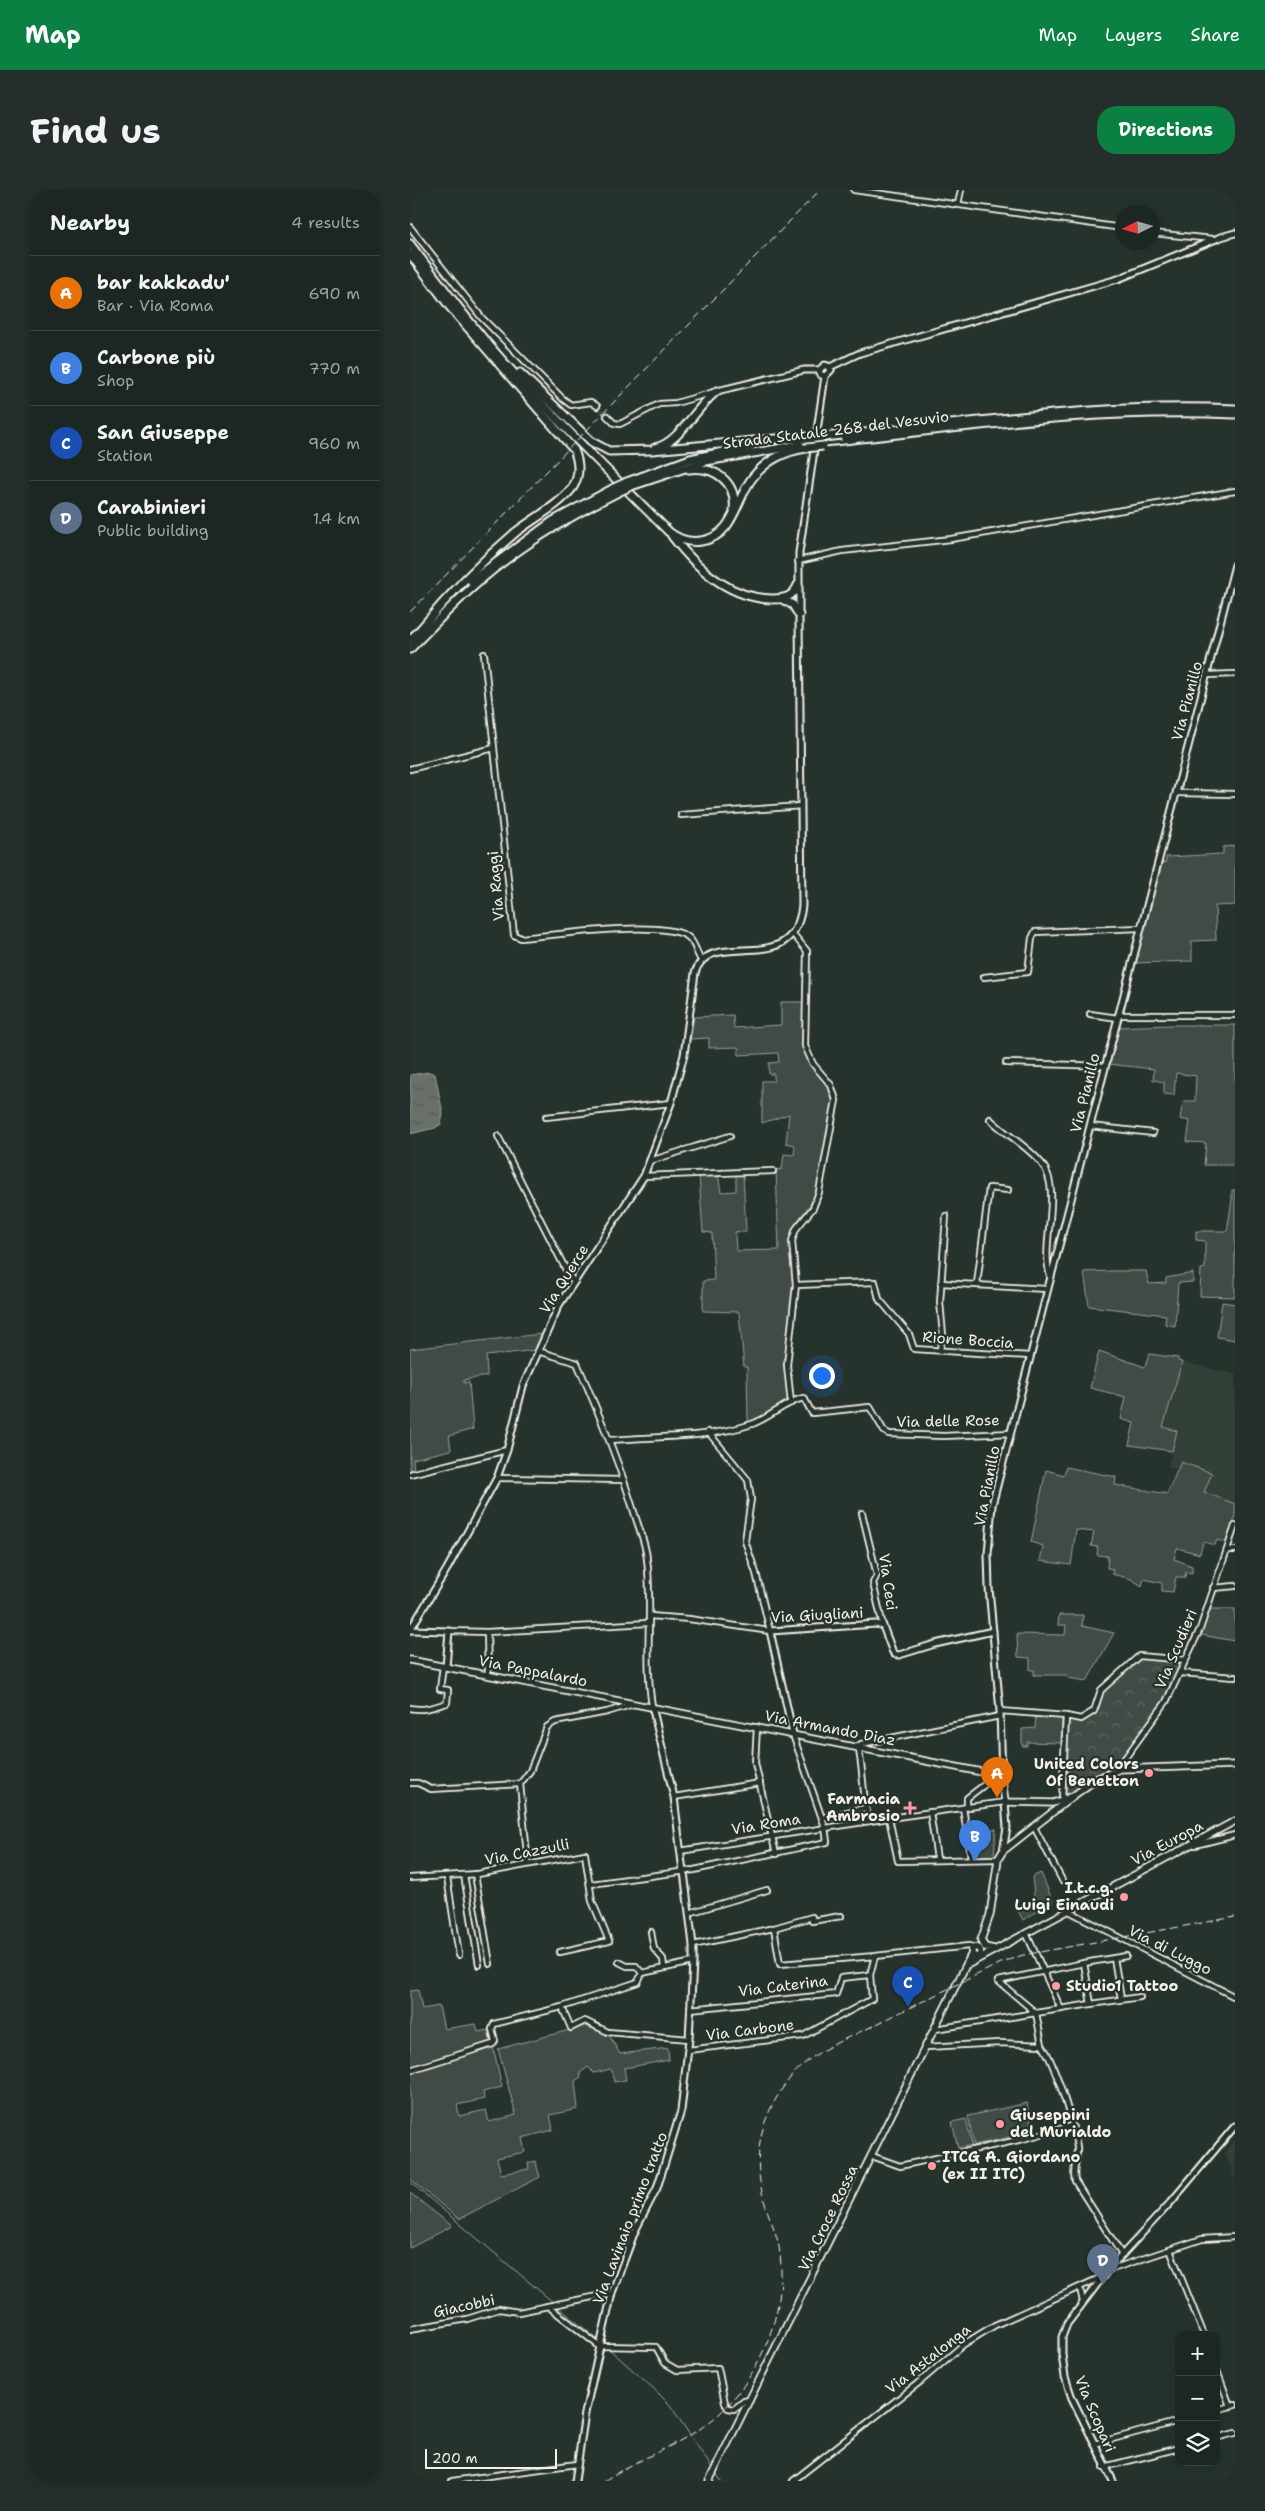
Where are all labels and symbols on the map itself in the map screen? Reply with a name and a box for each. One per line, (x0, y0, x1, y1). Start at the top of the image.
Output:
north arrow (1115, 205, 1160, 250)
street label: Strada Statale 268 del Vesuvio (722, 406, 950, 454)
street label: Via Pianillo (1167, 659, 1207, 743)
street label: Via Raggi (483, 850, 509, 922)
street label: Via Pianillo (1065, 1051, 1105, 1135)
street label: Via Querce (535, 1241, 593, 1317)
street label: Rione Boccia (922, 1327, 1015, 1353)
your location (809, 1363, 835, 1389)
street label: Via delle Rose (896, 1410, 1000, 1432)
street label: Via Pianillo (969, 1444, 1005, 1528)
street label: Via Ceci (874, 1552, 902, 1612)
street label: Via Giugliani (770, 1603, 864, 1627)
street label: Via Scudieri (1150, 1606, 1202, 1692)
street label: Via Pappalardo (477, 1651, 589, 1691)
street label: Via Armando Diaz (763, 1705, 897, 1751)
place label: United Colors Of Benetton (1034, 1754, 1139, 1791)
pin: A (981, 1757, 1013, 1798)
marker: United Colors Of Benetton (1143, 1767, 1155, 1779)
place label: Farmacia Ambrosio (826, 1789, 901, 1826)
marker: Farmacia Ambrosio (904, 1802, 916, 1814)
street label: Via Roma (730, 1809, 803, 1839)
street label: Via Europa (1127, 1815, 1207, 1870)
pin: B (959, 1820, 991, 1861)
street label: Via Cazzulli (483, 1834, 571, 1870)
place label: I.t.c.g. Luigi Einaudi (1014, 1878, 1114, 1915)
marker: I.t.c.g. Luigi Einaudi (1118, 1891, 1130, 1903)
street label: Via di Luggo (1125, 1920, 1215, 1980)
pin: C (892, 1966, 924, 2007)
street label: Via Caterina (737, 1971, 830, 2001)
place label: Studio1 Tattoo (1066, 1976, 1179, 1996)
marker: Studio1 Tattoo (1050, 1980, 1062, 1992)
street label: Via Carbone (705, 2015, 795, 2045)
place label: Giuseppini del Murialdo (1010, 2105, 1112, 2142)
marker: Giuseppini del Murialdo (994, 2118, 1006, 2130)
street label: Via Lavinaio primo tratto (588, 2129, 672, 2307)
place label: ITCG A. Giordano (ex II ITC) (942, 2147, 1081, 2184)
marker: ITCG A. Giordano (ex II ITC) (926, 2160, 938, 2172)
street label: Via Croce Rossa (794, 2161, 863, 2275)
pin: D (1087, 2244, 1119, 2285)
street label: Giacobbi (431, 2290, 497, 2322)
street label: Via Astalonga (881, 2319, 975, 2399)
street label: Via Scopari (1070, 2373, 1120, 2455)
scale bar (425, 2446, 558, 2469)

